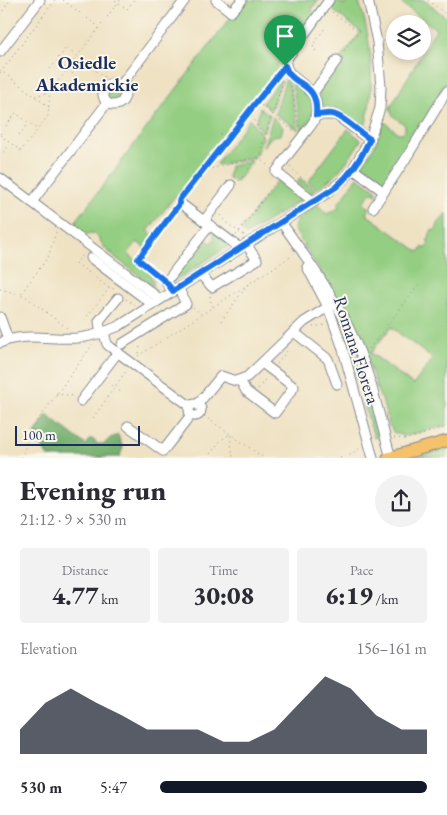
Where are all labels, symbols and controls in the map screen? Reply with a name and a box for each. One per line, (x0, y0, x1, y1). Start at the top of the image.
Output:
pin (264, 15, 306, 66)
map controls (386, 15, 431, 60)
button: layers (386, 15, 431, 60)
icon: arrive (271, 22, 299, 50)
district label: Osiedle Akademickie (35, 50, 139, 97)
street label: Romana Florera (329, 293, 385, 408)
scale bar (15, 422, 140, 446)
text: 100 m (22, 426, 56, 444)
text: Evening run (20, 472, 166, 508)
button: share (375, 475, 427, 527)
text: 21:12 · 9 × 530 m (20, 509, 127, 530)
text: Distance (62, 561, 109, 579)
text: Time (209, 561, 238, 579)
text: Pace (350, 561, 374, 579)
text: 4.77 (52, 579, 98, 611)
text: 30:08 (193, 579, 254, 611)
text: 6:19 (325, 579, 373, 611)
text: km (98, 590, 119, 608)
text: /km (373, 590, 399, 608)
text: Elevation (20, 638, 78, 659)
text: 156–161 m (356, 638, 427, 659)
text: 530 m (20, 777, 62, 798)
text: 5:47 (100, 777, 127, 798)

